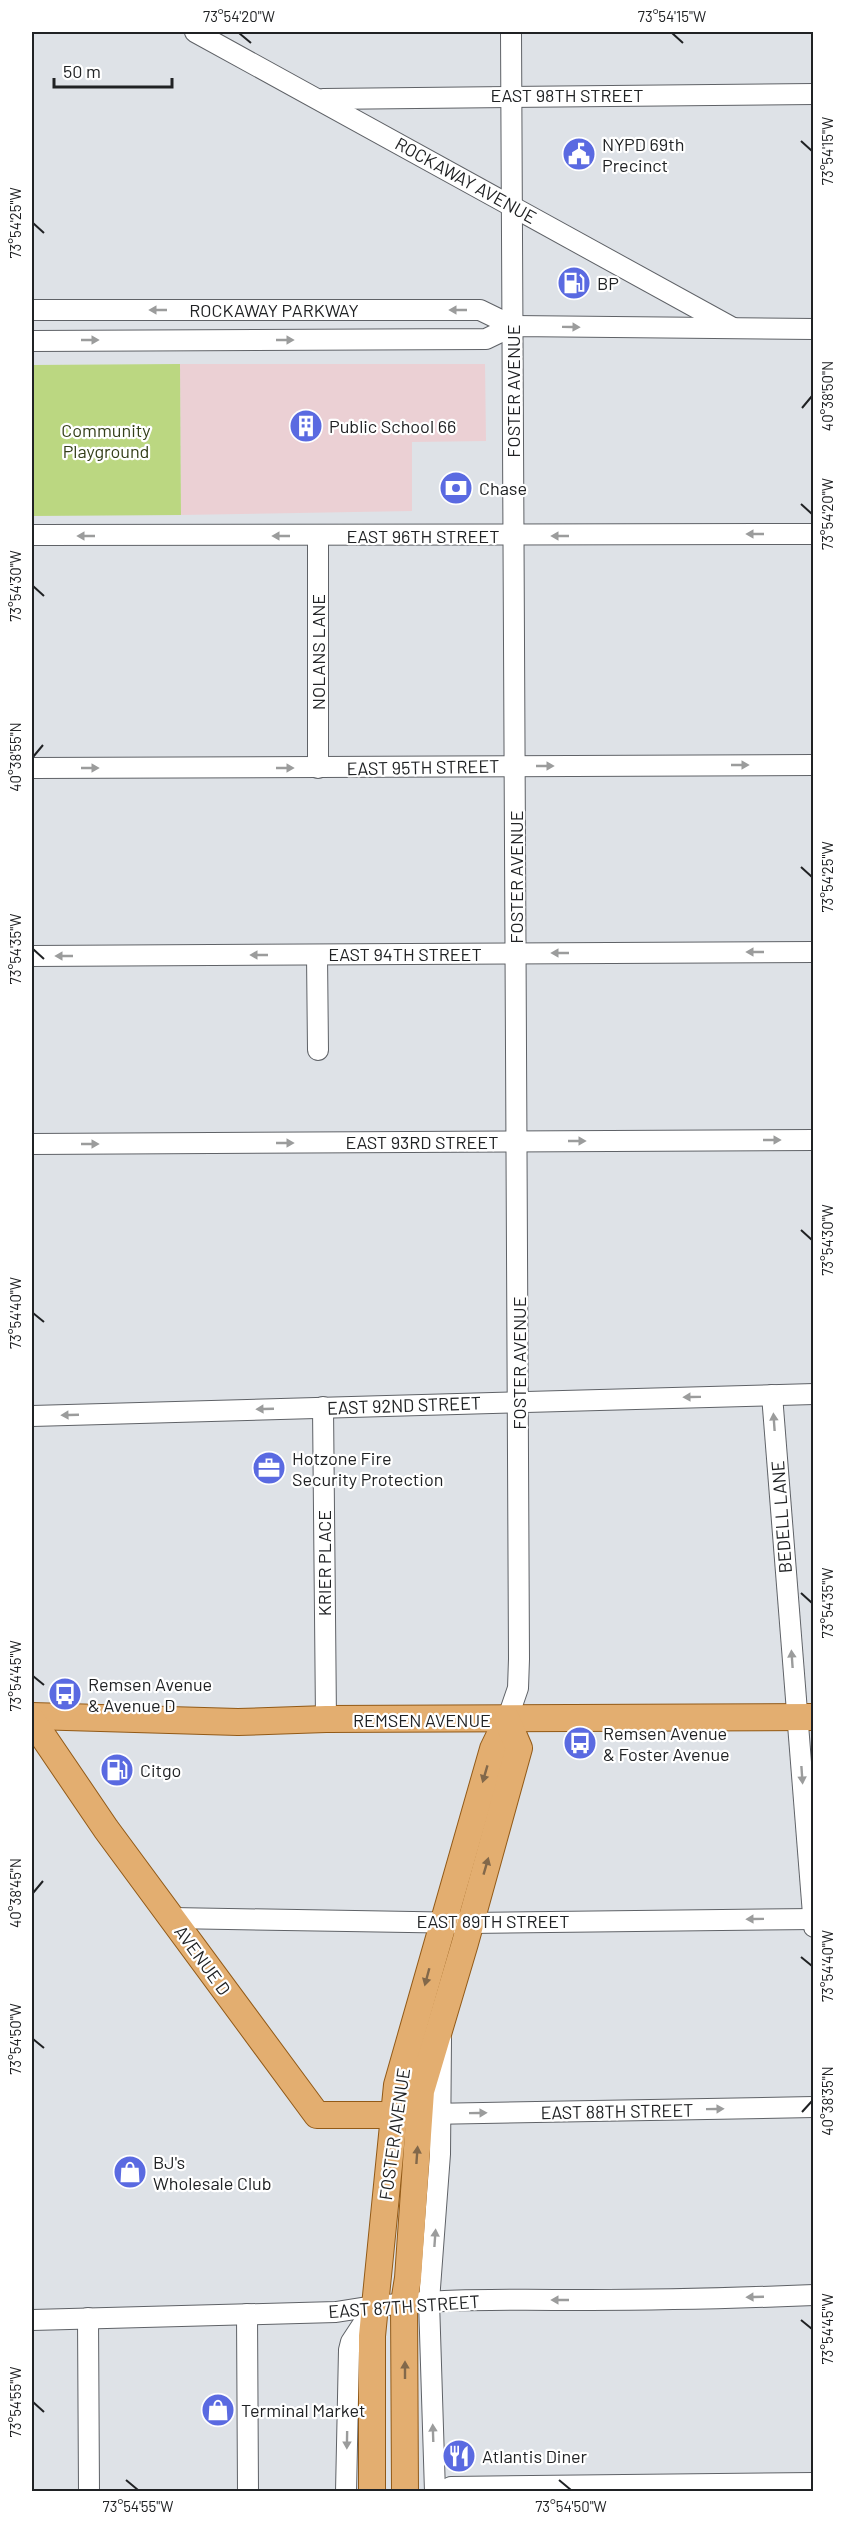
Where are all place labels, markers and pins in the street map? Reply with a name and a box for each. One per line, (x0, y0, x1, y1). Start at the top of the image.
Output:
place label: NYPD 69th Precinct (602, 133, 684, 176)
public building icon: NYPD 69th Precinct (561, 136, 597, 172)
fuel station icon: BP (556, 265, 592, 301)
place label: BP (597, 272, 619, 294)
building icon: Public School 66 (288, 408, 324, 444)
place label: Public School 66 (329, 415, 456, 437)
bank icon: Chase (438, 470, 474, 506)
place label: Chase (479, 477, 527, 499)
place label: Hotzone Fire Security Protection (292, 1447, 443, 1490)
office icon: Hotzone Fire Security Protection (251, 1450, 287, 1486)
place label: Remsen Avenue & Avenue D (88, 1673, 212, 1716)
bus stop icon: Remsen Avenue & Avenue D (47, 1676, 83, 1712)
place label: Remsen Avenue & Foster Avenue (603, 1722, 730, 1765)
bus stop icon: Remsen Avenue & Foster Avenue (562, 1725, 598, 1761)
fuel station icon: Citgo (99, 1752, 135, 1788)
place label: Citgo (140, 1759, 181, 1781)
place label: BJ's Wholesale Club (153, 2151, 272, 2194)
shop icon: BJ's Wholesale Club (112, 2154, 148, 2190)
shop icon: Terminal Market (200, 2392, 236, 2428)
place label: Terminal Market (241, 2399, 366, 2421)
restaurant icon: Atlantis Diner (441, 2438, 477, 2474)
place label: Atlantis Diner (482, 2445, 588, 2467)

